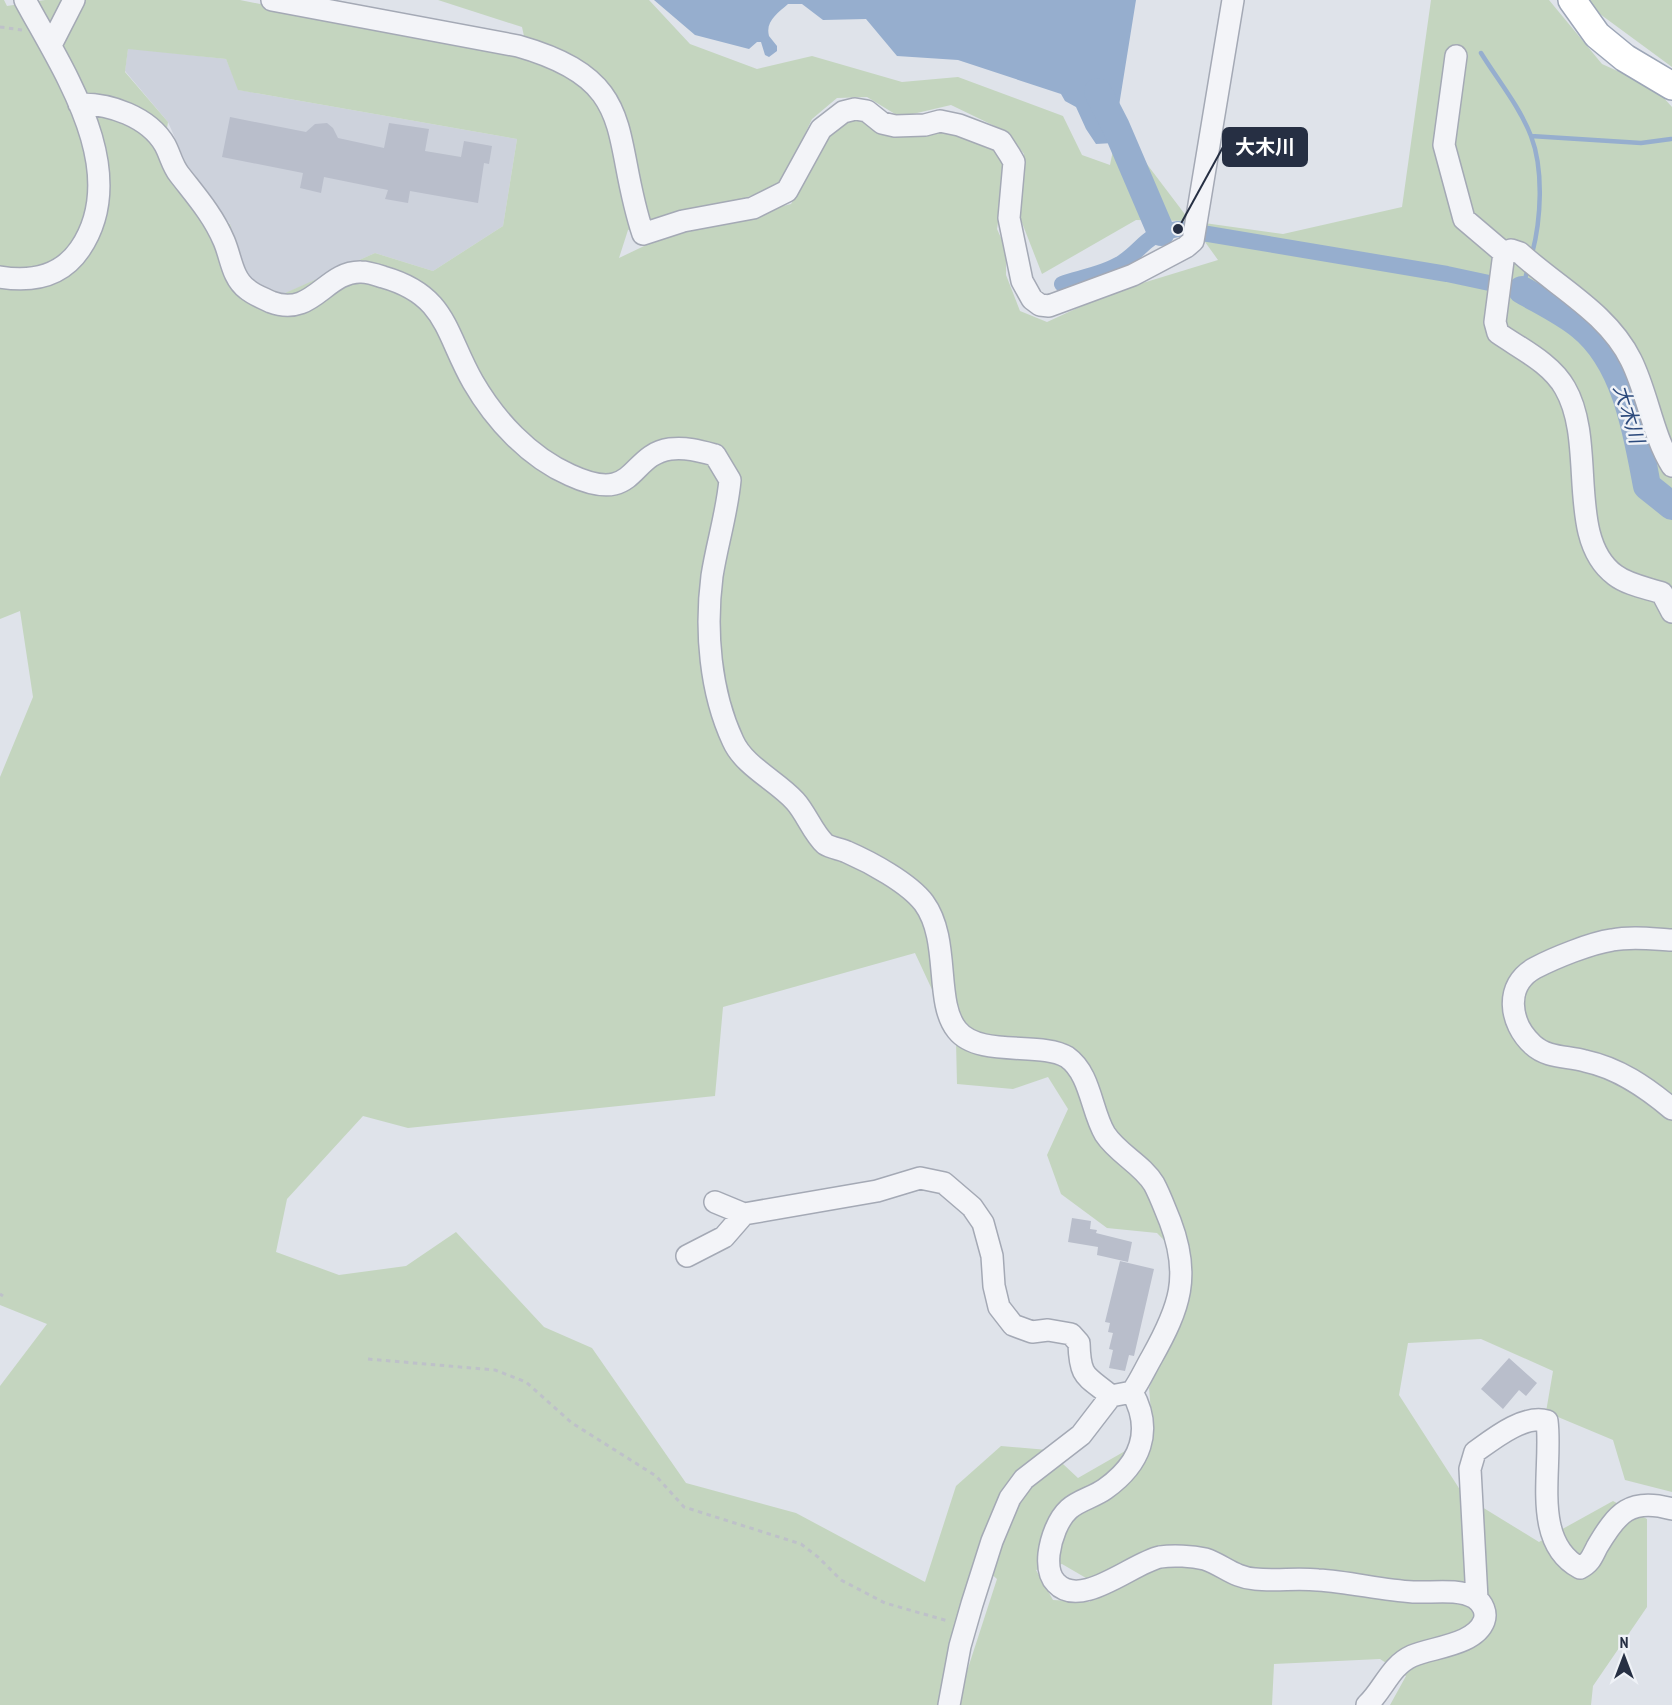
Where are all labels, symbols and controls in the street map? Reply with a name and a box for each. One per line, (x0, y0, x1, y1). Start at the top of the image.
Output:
callout: 大木川 (1223, 128, 1307, 166)
text: 大木川 (1235, 134, 1295, 160)
water label: 大木川 (1608, 382, 1651, 448)
north arrow (1594, 1627, 1654, 1687)
text: N (1620, 1632, 1628, 1652)

